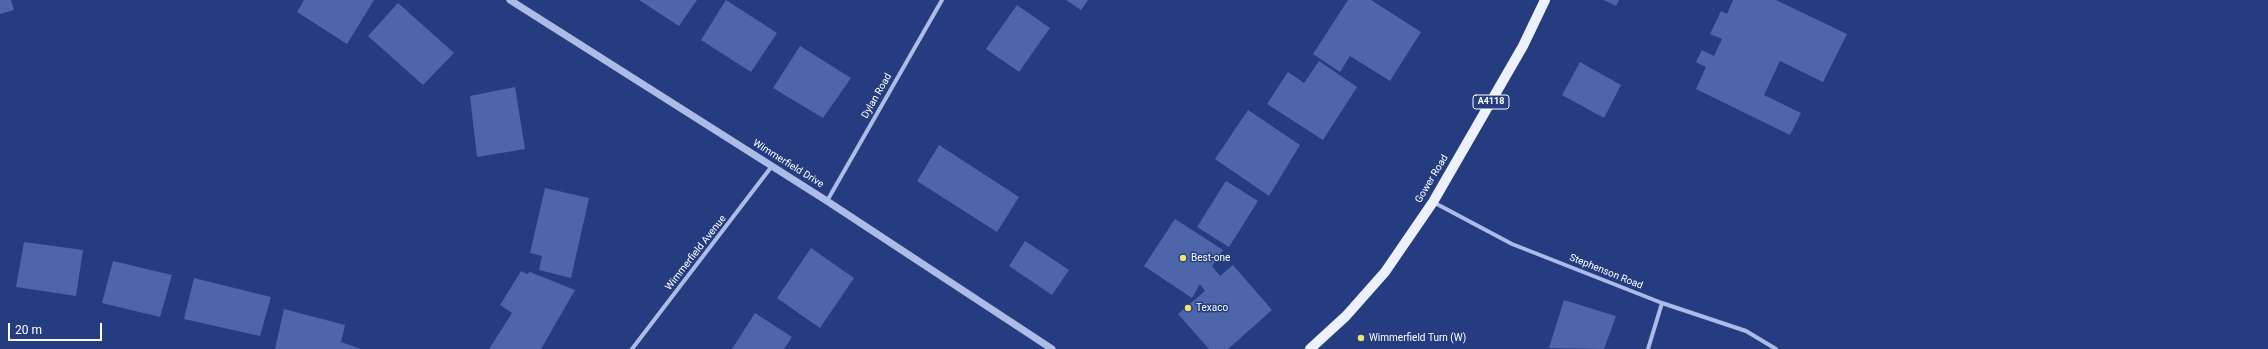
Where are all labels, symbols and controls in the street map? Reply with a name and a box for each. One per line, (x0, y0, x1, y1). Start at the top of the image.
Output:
street label: Dylan Road (859, 71, 895, 121)
road number: A4118 (1473, 95, 1509, 109)
street label: Wimmerfield Drive (750, 137, 826, 191)
street label: Gower Road (1413, 153, 1451, 205)
street label: Wimmerfield Avenue (663, 213, 729, 293)
place label: Best-one (1191, 252, 1230, 264)
street label: Stephenson Road (1567, 252, 1645, 292)
marker: Best-one (1178, 253, 1188, 263)
place label: Texaco (1196, 302, 1228, 314)
marker: Texaco (1183, 303, 1193, 313)
scale bar (10, 315, 104, 341)
text: 20 m (15, 323, 42, 337)
place label: Wimmerfield Turn (W) (1369, 332, 1466, 344)
marker: Wimmerfield Turn (W) (1356, 333, 1366, 343)

